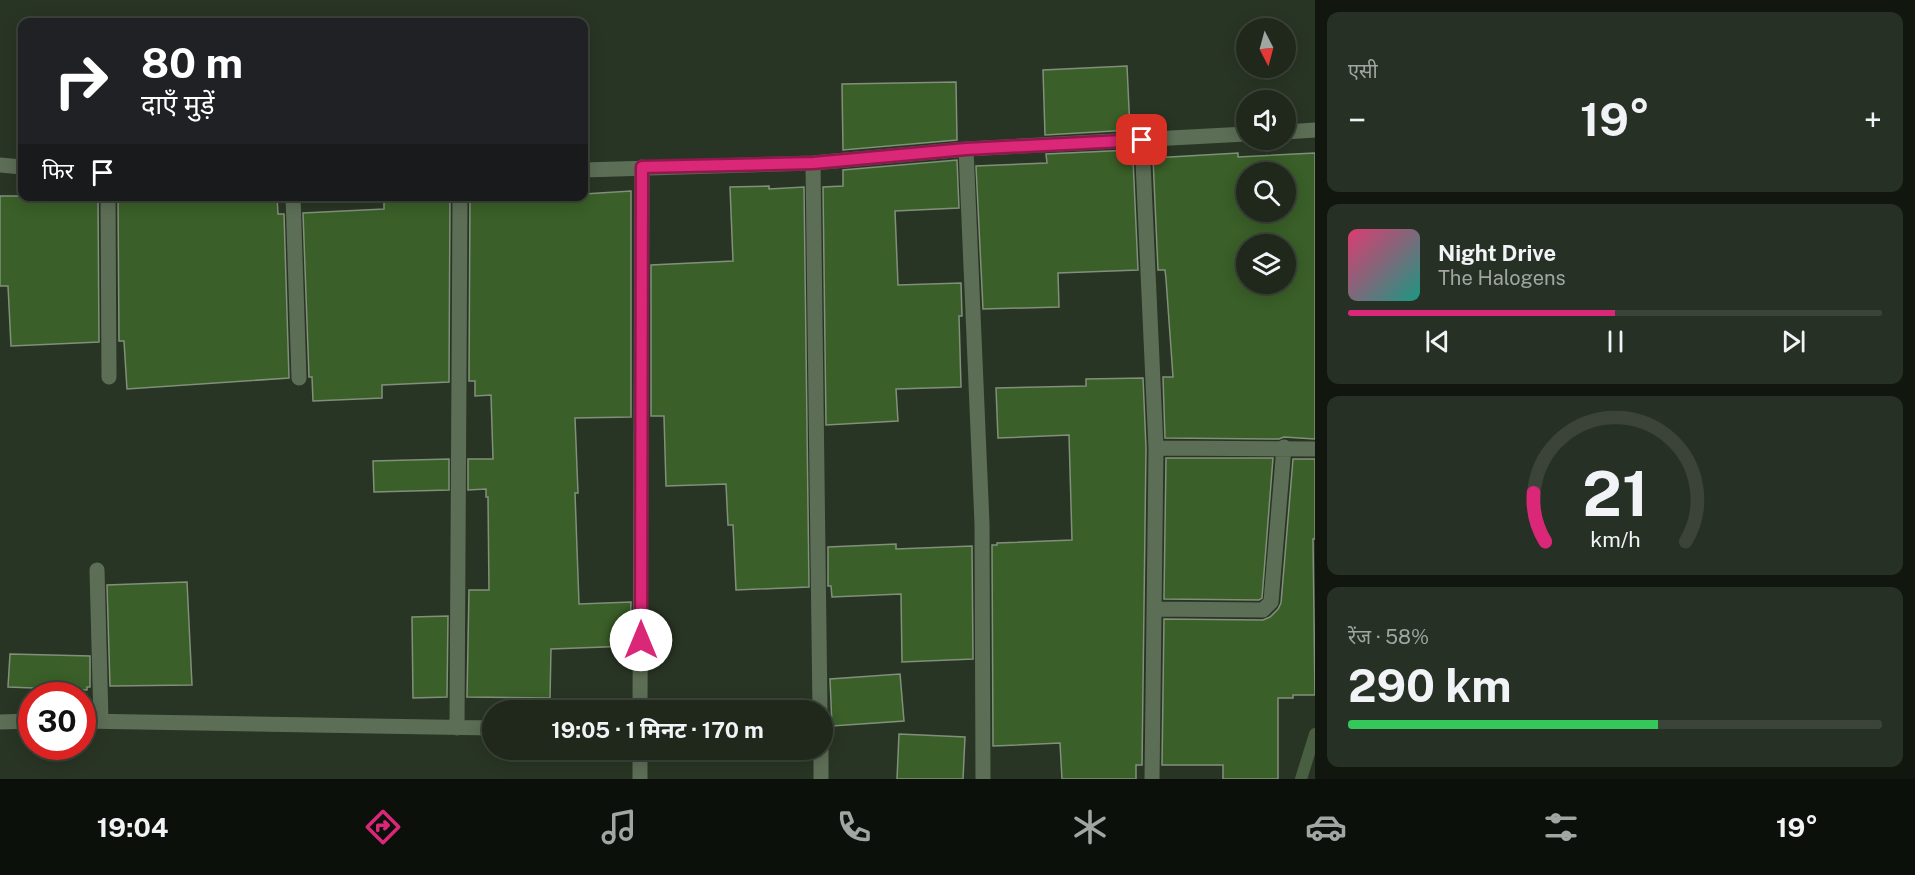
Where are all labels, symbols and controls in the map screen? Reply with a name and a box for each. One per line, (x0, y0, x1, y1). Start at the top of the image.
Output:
north arrow (1236, 18, 1296, 78)
map controls (1236, 18, 1296, 294)
text: 80 m (141, 38, 243, 87)
icon: right (42, 42, 120, 120)
text: एसी (1348, 59, 1378, 83)
text: दाएँ मुड़ें (141, 88, 214, 120)
button: sound (1236, 90, 1296, 150)
text: 19° (1580, 93, 1650, 146)
text: − (1348, 101, 1366, 139)
text: + (1864, 101, 1882, 139)
pin (1116, 114, 1167, 165)
icon: arrive (1125, 123, 1158, 156)
icon: arrive (86, 156, 119, 189)
text: फिर (42, 158, 74, 184)
button: search (1236, 162, 1296, 222)
button: layers (1236, 234, 1296, 294)
text: Night Drive (1438, 240, 1556, 266)
text: The Halogens (1438, 266, 1566, 290)
icon: previous (1421, 325, 1454, 358)
icon: pause (1599, 325, 1632, 358)
icon: next (1777, 325, 1810, 358)
text: 21 (1582, 458, 1648, 531)
text: km/h (1590, 528, 1640, 553)
position arrow (609, 608, 673, 672)
text: रेंज · 58% (1348, 625, 1429, 649)
text: 290 km (1348, 659, 1512, 712)
speed limit sign: 30 (18, 682, 96, 760)
text: 19:05 · 1 मिनट · 170 m (551, 717, 764, 743)
icon: directions (362, 806, 404, 848)
icon: music (598, 806, 640, 848)
icon: phone (833, 806, 875, 848)
icon: climate (1069, 806, 1111, 848)
icon: car (1305, 806, 1347, 848)
icon: filters (1540, 806, 1582, 848)
text: 19:04 (97, 811, 168, 843)
text: 19° (1776, 811, 1818, 843)

